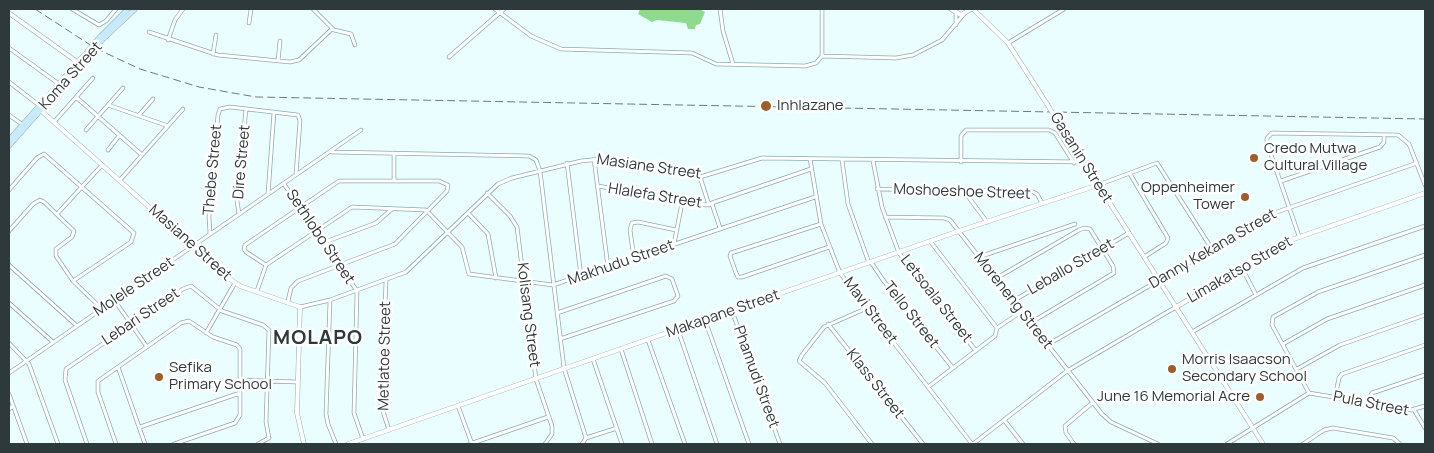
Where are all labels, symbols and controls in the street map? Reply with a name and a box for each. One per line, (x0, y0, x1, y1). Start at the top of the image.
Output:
street label: Koma Street (36, 38, 106, 114)
place label: Inhlazane (777, 97, 844, 115)
marker: Inhlazane (759, 99, 773, 113)
street label: Gasanin Street (1046, 109, 1116, 207)
street label: Thebe Street (200, 124, 226, 216)
street label: Dire Street (230, 124, 254, 200)
place label: Credo Mutwa Cultural Village (1264, 140, 1367, 175)
street label: Masiane Street (596, 151, 702, 183)
marker: Credo Mutwa Cultural Village (1248, 152, 1260, 164)
place label: Oppenheimer Tower (1141, 179, 1235, 214)
street label: Hlalefa Street (607, 180, 703, 212)
street label: Moshoeshoe Street (893, 181, 1031, 203)
street label: Sethlobo Street (282, 186, 358, 288)
marker: Oppenheimer Tower (1239, 191, 1251, 203)
street label: Masiane Street (145, 201, 235, 285)
street label: Danny Kekana Street (1146, 205, 1280, 293)
street label: Limakatso Street (1184, 233, 1296, 307)
street label: Leballo Street (1025, 235, 1117, 299)
street label: Makhudu Street (566, 236, 676, 290)
street label: Moreneng Street (970, 249, 1056, 353)
street label: Letsoala Street (896, 252, 976, 346)
street label: Molele Street (90, 254, 178, 320)
street label: Kolisang Street (513, 262, 543, 368)
street label: Mavi Street (839, 274, 901, 348)
street label: Tello Street (879, 278, 943, 352)
street label: Lebari Street (99, 284, 183, 350)
street label: Makapane Street (664, 286, 782, 342)
street label: Metlatoe Street (375, 301, 395, 411)
street label: Phamudi Street (729, 323, 783, 431)
district label: MOLAPO (272, 326, 364, 350)
street label: Klass Street (842, 346, 908, 422)
place label: Morris Isaacson Secondary School (1182, 351, 1307, 386)
place label: Sefika Primary School (169, 359, 272, 394)
marker: Morris Isaacson Secondary School (1166, 363, 1178, 375)
marker: Sefika Primary School (153, 371, 165, 383)
place label: June 16 Memorial Acre (1097, 388, 1250, 406)
street label: Pula Street (1332, 388, 1410, 420)
marker: June 16 Memorial Acre (1254, 391, 1266, 403)

